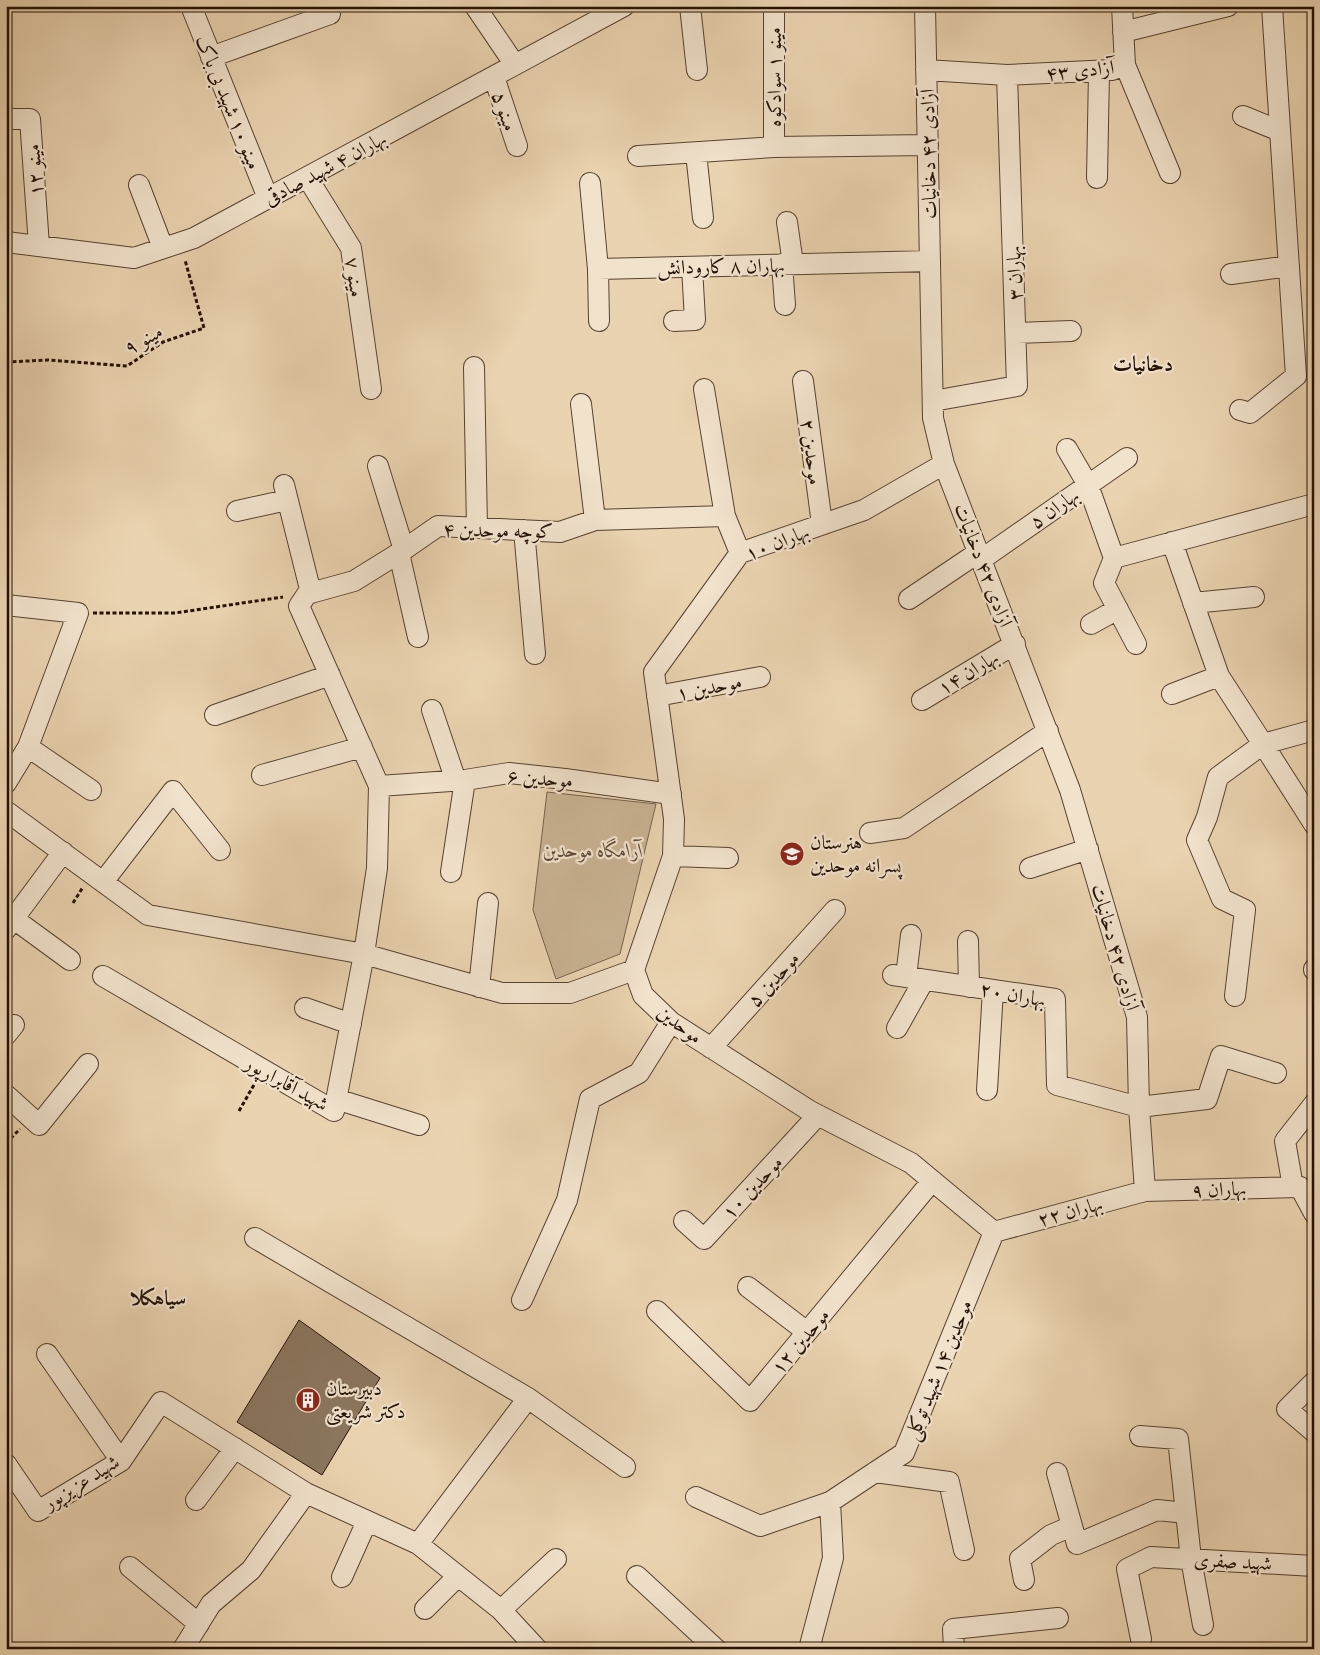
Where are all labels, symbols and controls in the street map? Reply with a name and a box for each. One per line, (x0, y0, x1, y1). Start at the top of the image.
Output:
street label: مینو ۱ سوادکوه (762, 27, 791, 127)
street label: مینو ۱۰ شهید بی باک (187, 32, 267, 174)
street label: آزادی ۴۳ (1045, 54, 1119, 90)
street label: آزادی ۴۲ دخانیات (915, 86, 946, 219)
street label: مینو ۵ (482, 88, 523, 136)
street label: بهاران ۴ شهید صادقی (259, 126, 393, 215)
street label: مینو ۱۲ (20, 143, 53, 197)
street label: بهاران ۳ (1001, 245, 1032, 301)
street label: بهاران ۸ کارودانش (657, 253, 785, 284)
street label: مینو ۷ (335, 255, 370, 299)
street label: مینو ۹ (120, 319, 169, 364)
district label: دخانیات (1113, 351, 1173, 381)
street label: موحدین ۲ (791, 418, 828, 487)
street label: بهاران ۵ (1025, 482, 1086, 538)
street label: آزادی ۴۲ دخانیات (945, 500, 1020, 634)
street label: کوچه موحدین ۴ (443, 517, 553, 548)
street label: بهاران ۱۰ (742, 519, 814, 570)
street label: بهاران ۱۴ (933, 645, 1005, 704)
street label: موحدین ۱ (674, 669, 745, 710)
street label: موحدین ۶ (506, 764, 574, 797)
place label: هنرستان پسرانه موحدین (810, 830, 903, 882)
park label: آرامگاه موحدین (543, 837, 643, 867)
school or university icon: هنرستان پسرانه موحدین (779, 841, 805, 867)
street label: آزادی ۴۲ دخانیات (1082, 881, 1146, 1017)
street label: موحدین ۵ (742, 946, 808, 1015)
street label: بهاران ۲۰ (977, 976, 1048, 1017)
street label: موحدین (650, 999, 707, 1053)
street label: شهید آقابرارپور (237, 1049, 333, 1120)
street label: موحدین ۱۰ (717, 1150, 791, 1227)
street label: بهاران ۹ (1191, 1176, 1247, 1207)
street label: بهاران ۲۲ (1035, 1191, 1107, 1236)
district label: سیاهکلا (130, 1285, 186, 1315)
street label: موحدین ۱۴ شهید توکلی (899, 1296, 982, 1446)
street label: موحدین ۱۲ (766, 1303, 838, 1382)
place label: دبیرستان دکتر شریعتی (326, 1376, 406, 1428)
building icon: دبیرستان دکتر شریعتی (295, 1387, 321, 1413)
street label: شهید عزیزپور (37, 1449, 126, 1520)
street label: شهید صفری (1193, 1547, 1273, 1580)

